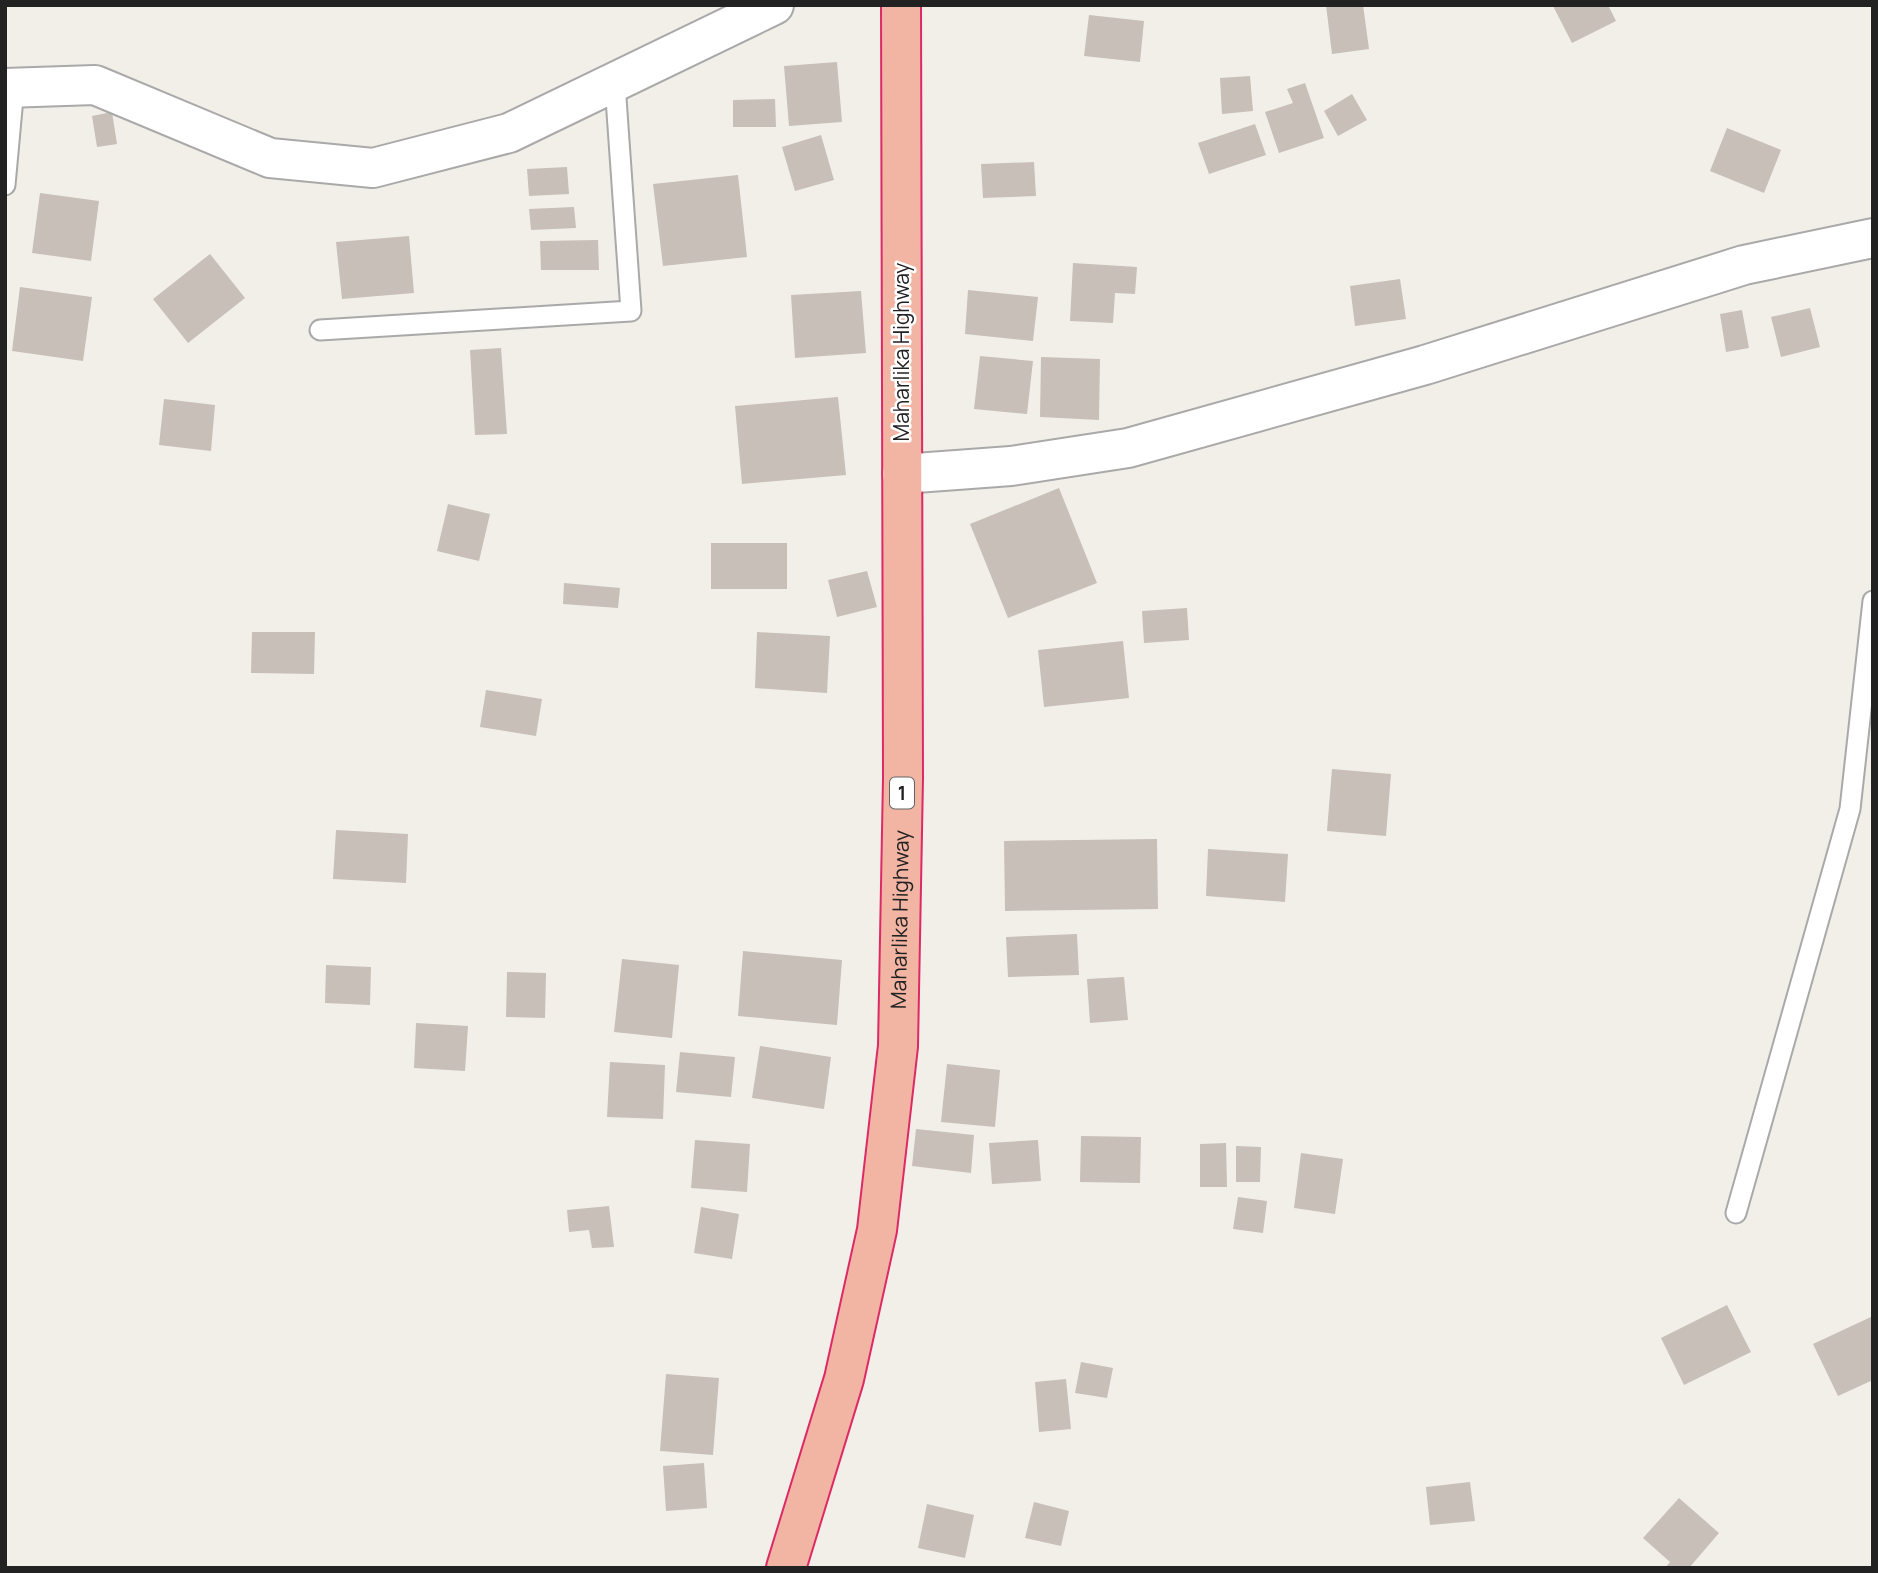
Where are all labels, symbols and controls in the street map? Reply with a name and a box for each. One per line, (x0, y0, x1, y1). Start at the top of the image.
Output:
street label: Maharlika Highway (887, 263, 915, 441)
road number: 1 (890, 778, 914, 808)
street label: Maharlika Highway (884, 830, 915, 1009)

